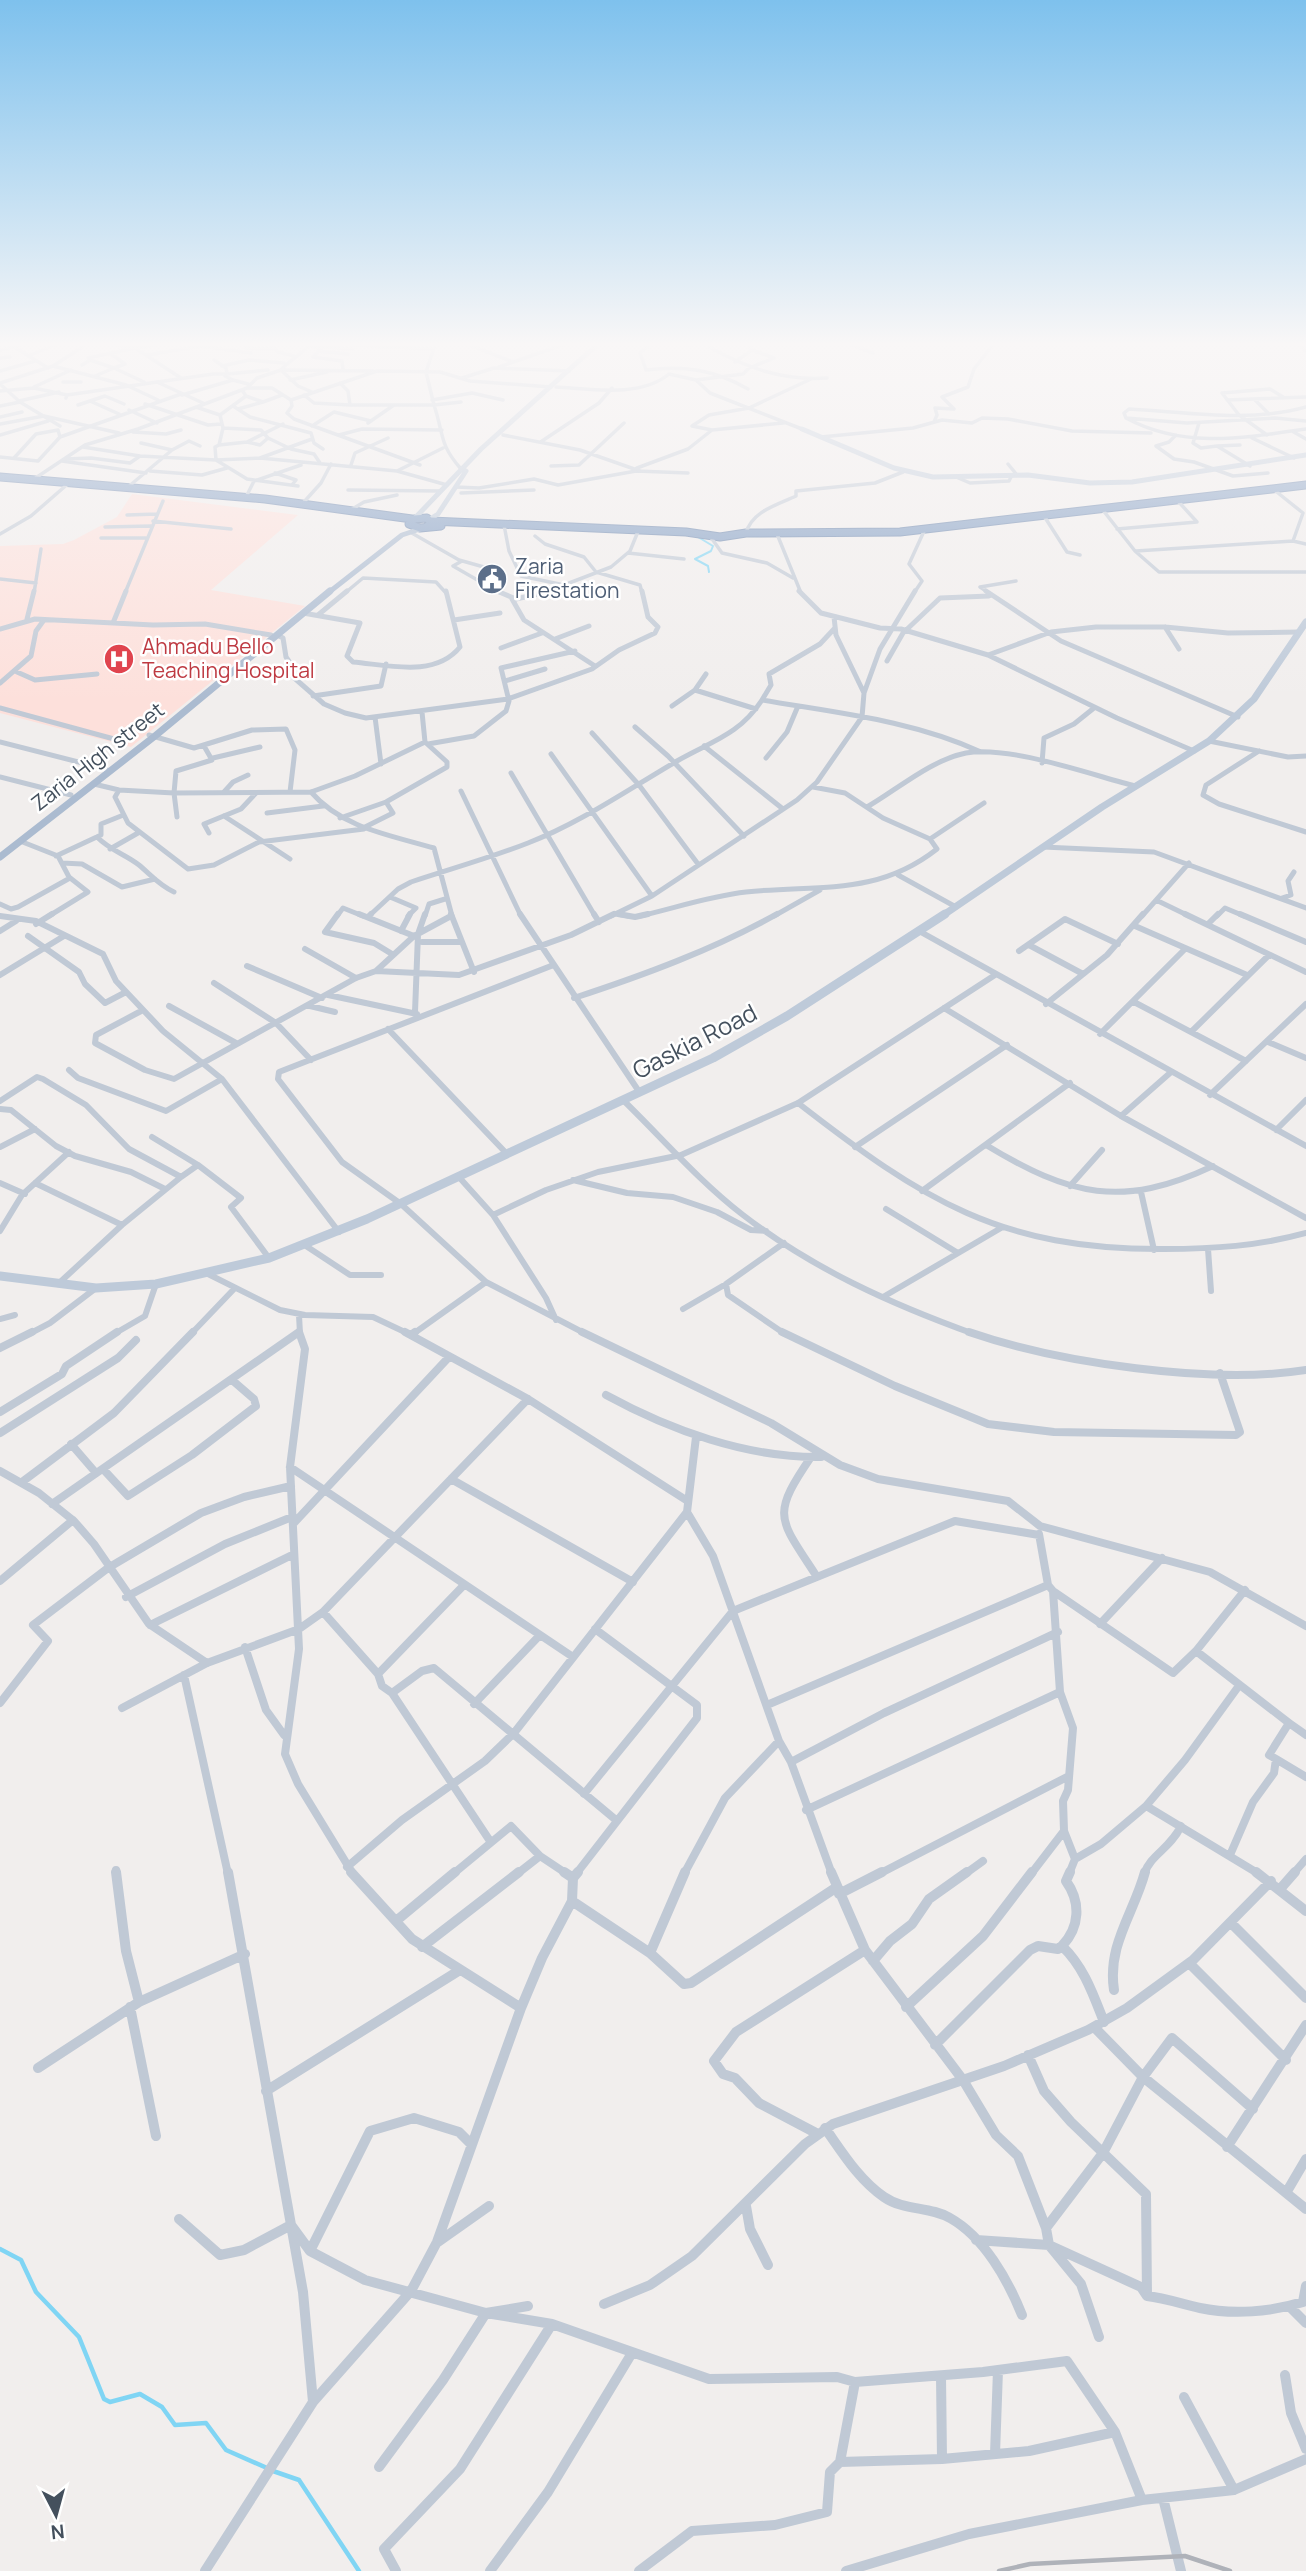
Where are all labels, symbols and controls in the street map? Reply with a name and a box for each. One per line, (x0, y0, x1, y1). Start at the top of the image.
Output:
place label: Zaria Firestation (515, 552, 619, 604)
public building icon: Zaria Firestation (475, 562, 509, 596)
place label: Ahmadu Bello Teaching Hospital (142, 632, 315, 684)
hospital icon: Ahmadu Bello Teaching Hospital (102, 642, 136, 676)
street label: Zaria High street (25, 696, 169, 817)
street label: Gaskia Road (627, 995, 762, 1086)
north arrow (21, 2480, 91, 2550)
text: N (50, 2518, 66, 2546)

